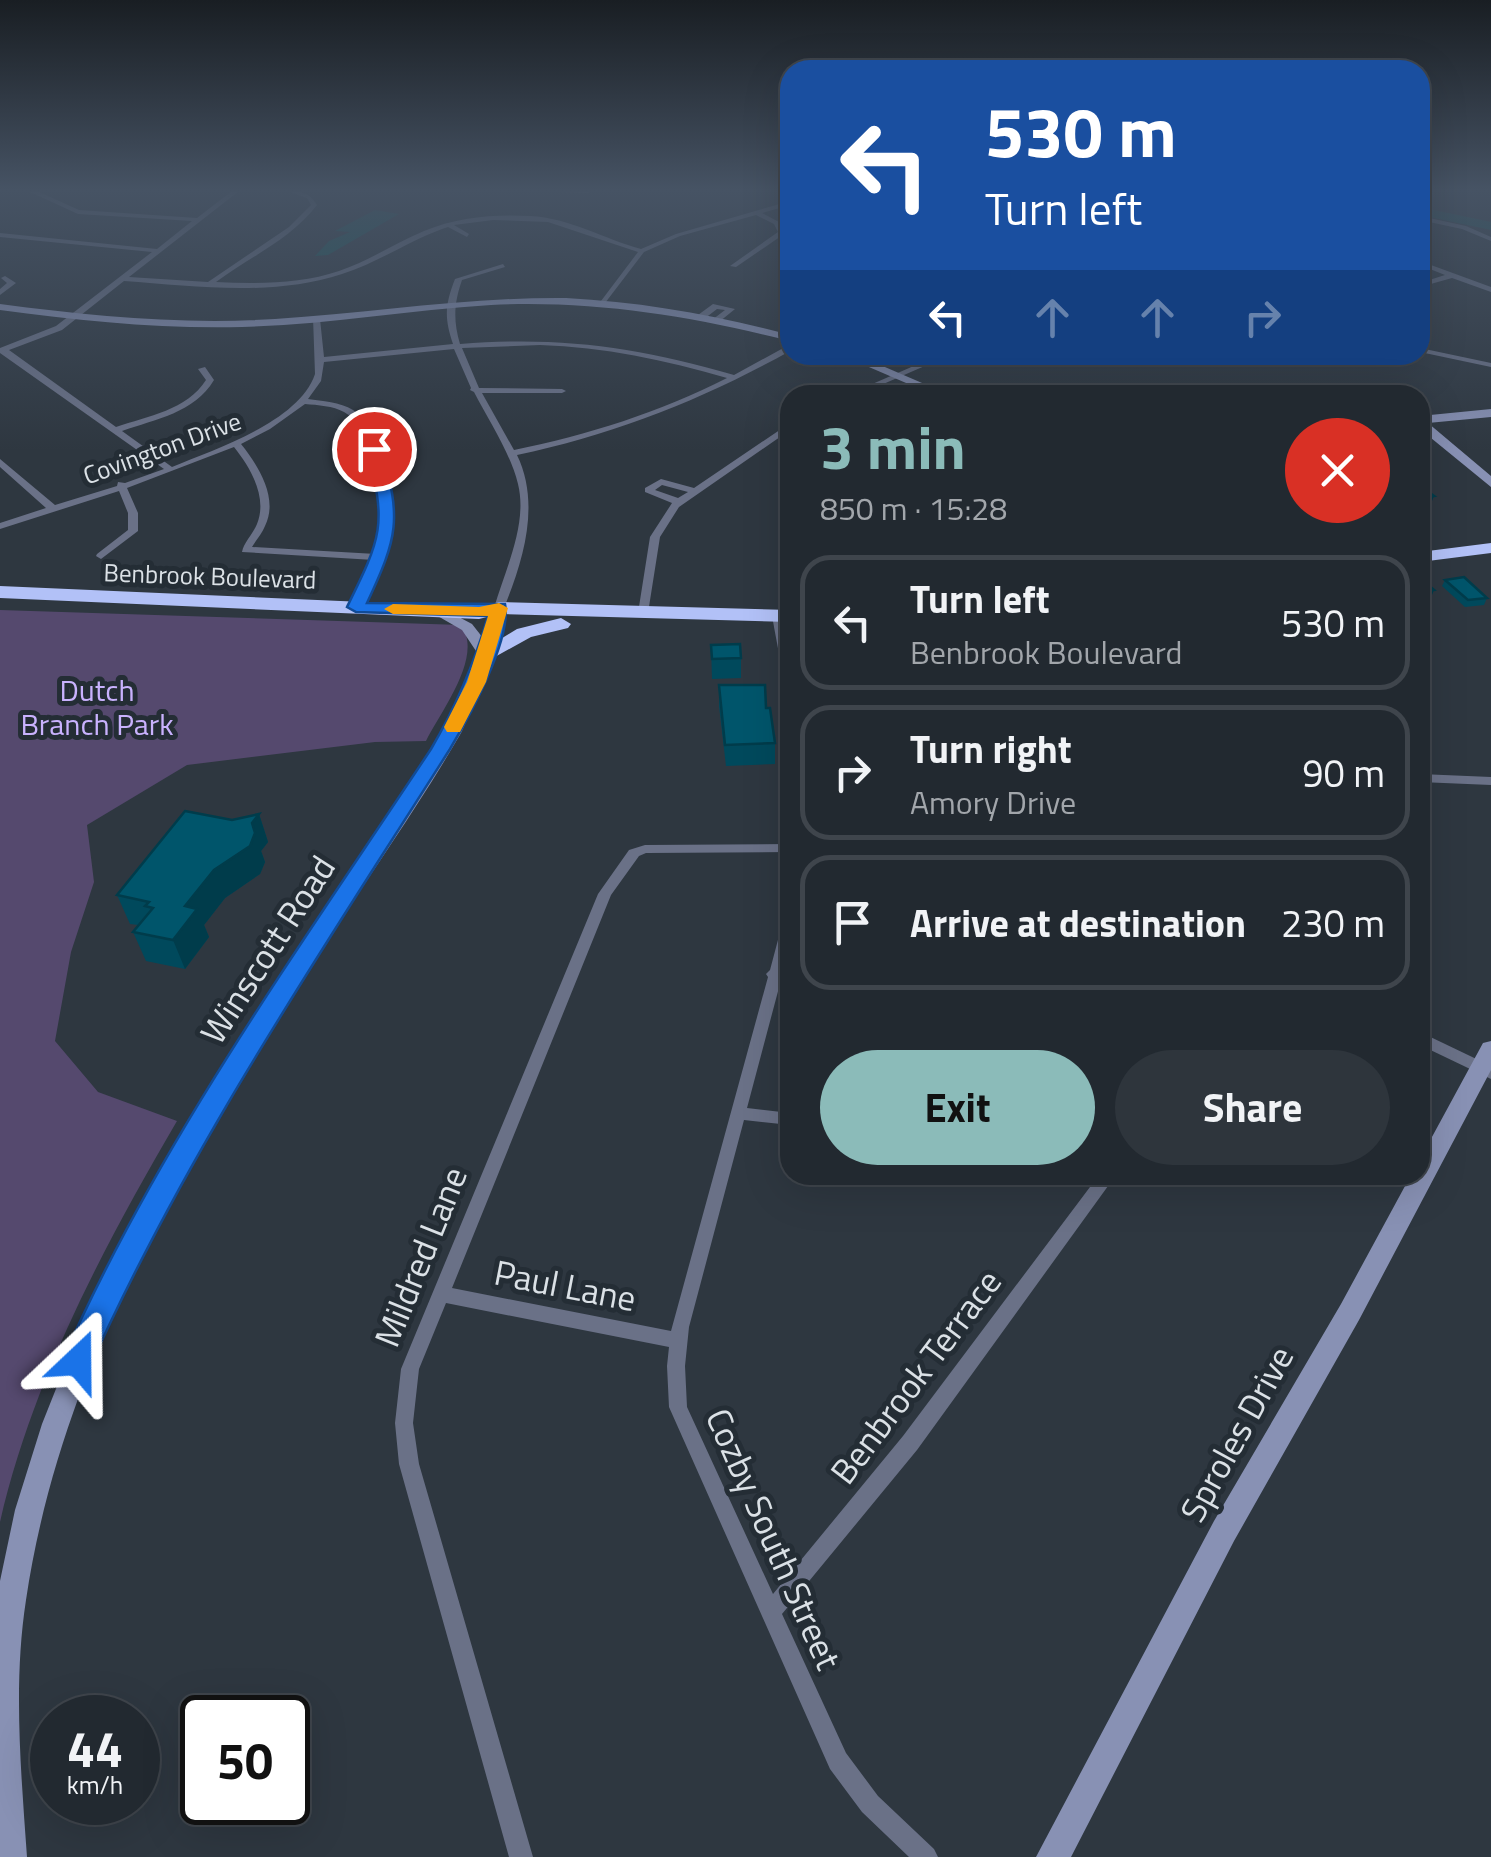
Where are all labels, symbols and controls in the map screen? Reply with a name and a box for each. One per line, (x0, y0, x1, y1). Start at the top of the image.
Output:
text: 530 m (985, 78, 1177, 184)
icon: left (820, 100, 950, 230)
text: Turn left (985, 174, 1142, 242)
icon: left (920, 290, 975, 345)
icon: ahead (1025, 290, 1080, 345)
icon: ahead (1130, 290, 1185, 345)
icon: right (1235, 290, 1290, 345)
text: 3 min (820, 401, 966, 492)
street label: Covington Drive (78, 402, 246, 494)
pin (332, 407, 417, 492)
button: close (1285, 418, 1390, 523)
icon: arrive (347, 422, 402, 477)
text: 850 m · 15:28 (820, 484, 1007, 532)
street label: Benbrook Boulevard (103, 553, 317, 599)
text: Turn left (910, 570, 1050, 628)
text: 530 m (1281, 594, 1385, 652)
icon: left (825, 595, 880, 650)
text: Benbrook Boulevard (910, 628, 1182, 676)
park label: Dutch Branch Park (20, 667, 174, 747)
text: Turn right (910, 720, 1072, 778)
text: 90 m (1302, 744, 1385, 802)
icon: right (825, 745, 880, 800)
text: Amory Drive (910, 778, 1076, 826)
street label: Winscott Road (186, 845, 348, 1054)
text: Arrive at destination (910, 894, 1246, 952)
text: 230 m (1281, 894, 1385, 952)
icon: arrive (825, 895, 880, 950)
button: Exit (820, 1050, 1095, 1165)
button: Share (1115, 1050, 1390, 1165)
street label: Mildred Lane (359, 1158, 481, 1355)
street label: Paul Lane (490, 1245, 641, 1325)
street label: Benbrook Terrace (816, 1258, 1014, 1495)
position arrow (26, 1309, 130, 1413)
street label: Sproles Drive (1165, 1336, 1307, 1531)
street label: Cozby South Street (692, 1399, 856, 1678)
speed limit sign: 50 (180, 1695, 310, 1825)
text: 44 (67, 1710, 123, 1786)
text: km/h (67, 1766, 123, 1804)

